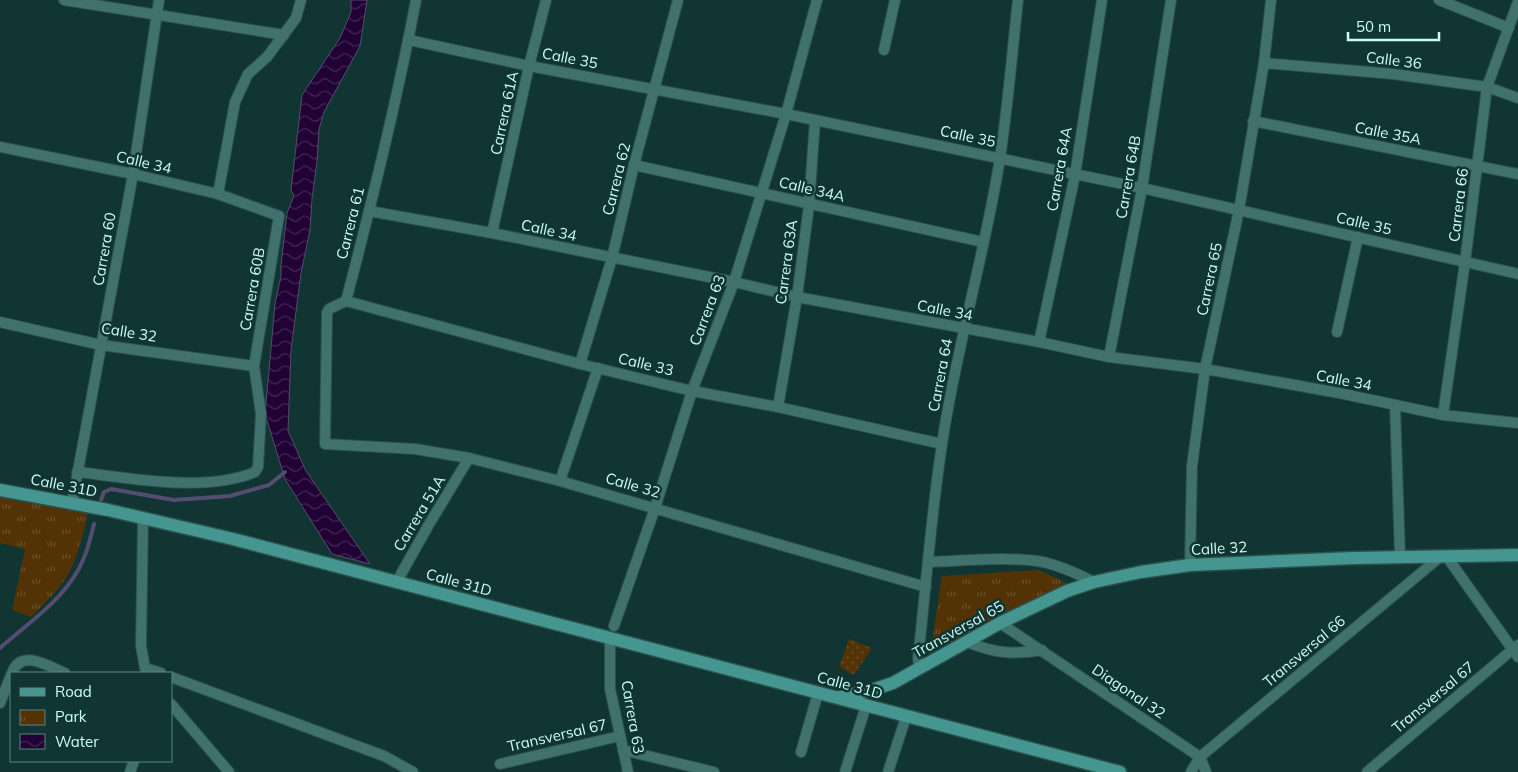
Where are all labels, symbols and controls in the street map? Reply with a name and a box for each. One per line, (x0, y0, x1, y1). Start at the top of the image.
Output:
scale bar (1348, 10, 1439, 42)
text: 50 m (1356, 17, 1391, 36)
street label: Calle 35 (541, 43, 599, 73)
street label: Calle 36 (1365, 47, 1423, 73)
street label: Carrera 61A (486, 69, 522, 157)
street label: Calle 35A (1353, 117, 1423, 149)
street label: Calle 35 (939, 121, 997, 151)
street label: Carrera 64A (1042, 125, 1076, 213)
street label: Carrera 64B (1111, 134, 1145, 220)
street label: Carrera 62 (598, 141, 634, 217)
street label: Calle 34 (114, 146, 174, 178)
street label: Carrera 66 (1444, 167, 1472, 243)
street label: Calle 34A (777, 172, 847, 206)
street label: Carrera 61 (332, 185, 368, 261)
street label: Calle 35 (1334, 207, 1394, 239)
street label: Carrera 60 (88, 211, 120, 287)
street label: Calle 34 (520, 215, 578, 245)
street label: Carrera 63A (771, 218, 801, 306)
street label: Carrera 65 (1192, 241, 1226, 317)
street label: Carrera 60B (235, 246, 269, 332)
street label: Carrera 63 (685, 272, 729, 348)
street label: Calle 34 (916, 295, 974, 325)
street label: Calle 32 (100, 318, 158, 346)
street label: Carrera 64 (924, 337, 956, 413)
street label: Calle 33 (616, 348, 676, 380)
street label: Calle 34 (1315, 365, 1373, 395)
street label: Calle 32 (603, 468, 663, 502)
street label: Calle 31D (29, 469, 99, 501)
street label: Carrera 51A (389, 472, 449, 554)
street label: Calle 32 (1190, 537, 1248, 559)
street label: Calle 31D (424, 564, 494, 600)
street label: Transversal 65 (909, 596, 1007, 662)
street label: Transversal 66 (1259, 611, 1349, 691)
street label: Transversal 67 (1388, 657, 1478, 737)
street label: Diagonal 32 (1089, 659, 1169, 723)
street label: Calle 31D (815, 667, 885, 703)
legend (10, 672, 172, 762)
street label: Carrera 63 (617, 679, 649, 755)
text: Road (55, 682, 92, 701)
text: Park (55, 707, 87, 726)
street label: Transversal 67 (505, 714, 609, 756)
text: Water (55, 732, 99, 751)

